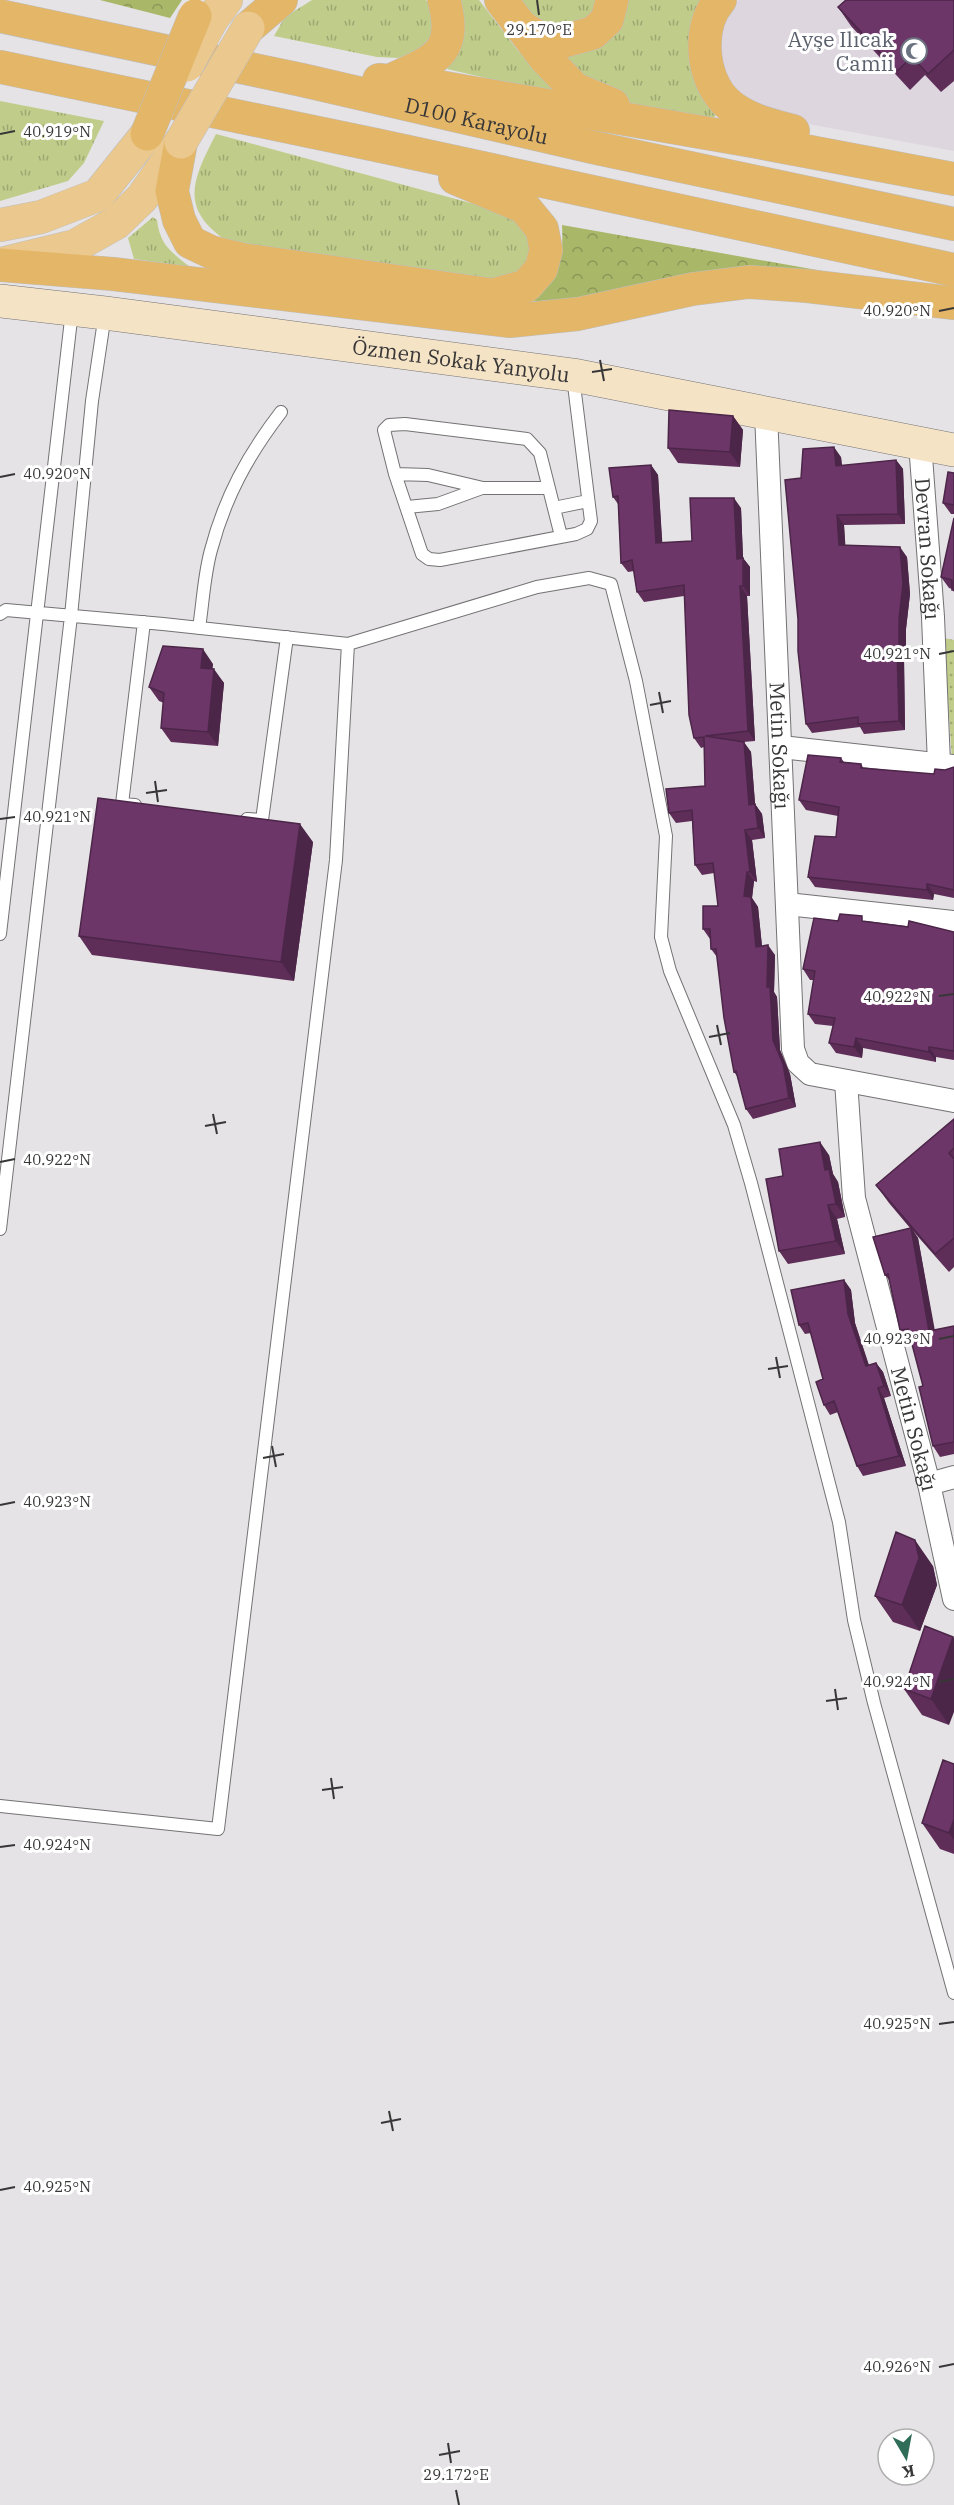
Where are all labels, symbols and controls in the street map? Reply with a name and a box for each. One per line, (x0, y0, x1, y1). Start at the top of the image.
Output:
text: 29.170°E (506, 20, 572, 39)
place label: Ayşe Ilıcak Camii (788, 25, 895, 77)
mosque icon: Ayşe Ilıcak Camii (899, 36, 929, 66)
street label: D100 Karayolu (402, 90, 551, 151)
text: 40.919°N (23, 122, 91, 141)
text: 40.920°N (863, 301, 931, 320)
street label: Özmen Sokak Yanyolu (351, 332, 572, 388)
text: 40.920°N (23, 464, 91, 483)
street label: Devran Sokağı (909, 477, 947, 621)
text: 40.921°N (863, 644, 931, 663)
street label: Metin Sokağı (763, 681, 797, 810)
text: 40.921°N (23, 807, 91, 826)
text: 40.922°N (863, 987, 931, 1006)
text: 40.922°N (23, 1150, 91, 1169)
text: 40.923°N (863, 1329, 931, 1348)
street label: Metin Sokağı (885, 1364, 944, 1494)
text: 40.923°N (23, 1492, 91, 1511)
text: 40.924°N (863, 1672, 931, 1691)
text: 40.924°N (23, 1835, 91, 1854)
text: 40.925°N (863, 2014, 931, 2033)
text: 40.925°N (23, 2177, 91, 2196)
text: 40.926°N (863, 2357, 931, 2376)
north arrow (876, 2427, 936, 2487)
text: K (900, 2461, 916, 2483)
text: 29.172°E (423, 2465, 489, 2484)

